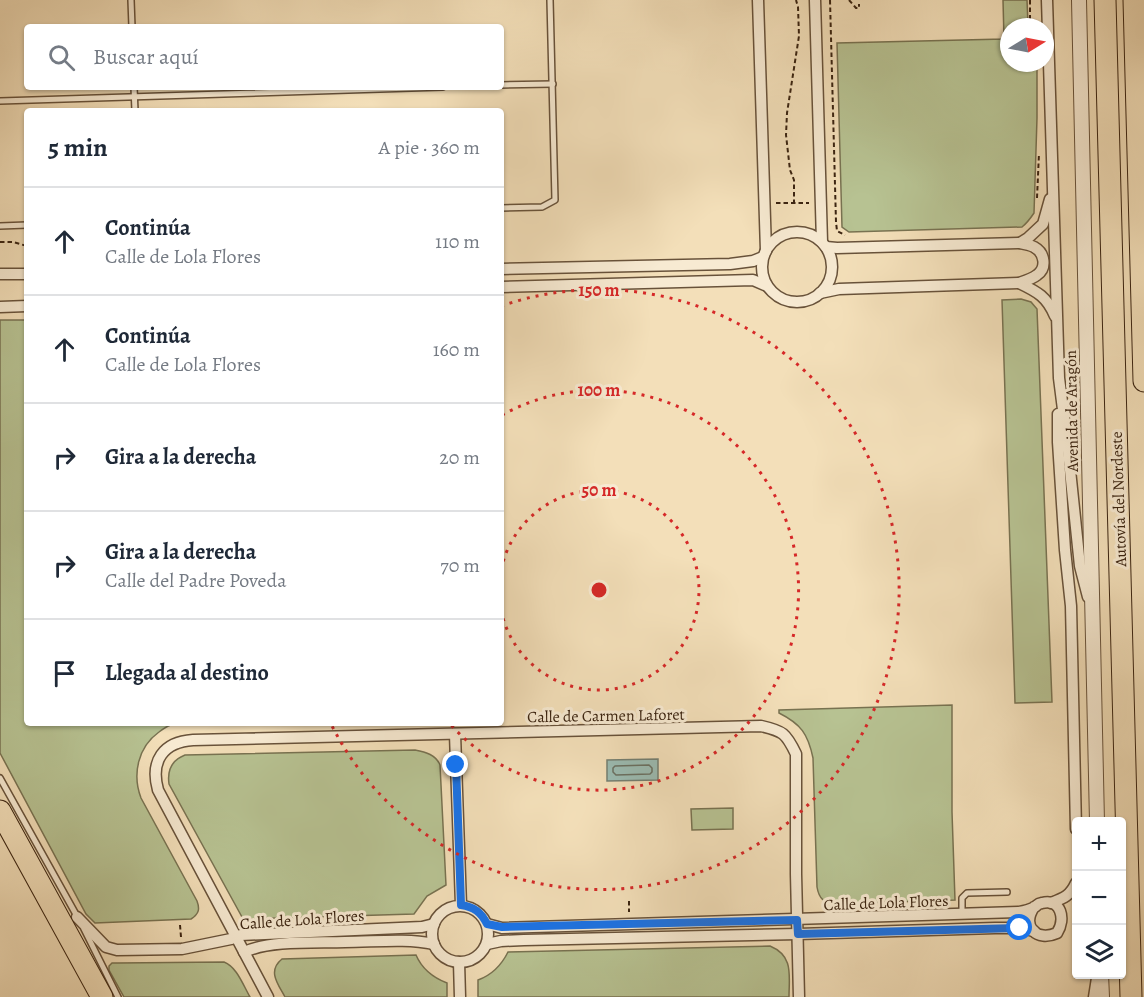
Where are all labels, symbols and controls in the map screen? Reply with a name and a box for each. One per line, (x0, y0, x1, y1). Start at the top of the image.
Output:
north arrow (1000, 18, 1054, 72)
search box (24, 24, 504, 90)
icon: search (45, 41, 78, 74)
text: Buscar aquí (93, 42, 199, 72)
text: 5 min (48, 130, 108, 165)
text: A pie · 360 m (379, 134, 480, 161)
text: Continúa (105, 213, 191, 243)
icon: ahead (48, 225, 81, 258)
text: 110 m (435, 228, 480, 255)
text: Calle de Lola Flores (105, 243, 261, 270)
text: 150 m (578, 278, 620, 302)
text: Continúa (105, 321, 191, 351)
icon: ahead (48, 333, 81, 366)
text: 160 m (433, 336, 480, 363)
street label: Avenida de Aragón (1060, 350, 1084, 473)
text: Calle de Lola Flores (105, 351, 261, 378)
text: 100 m (578, 378, 620, 402)
street label: Autovía del Nordeste (1106, 431, 1132, 568)
icon: right (48, 441, 81, 474)
text: Gira a la derecha (105, 442, 256, 472)
text: 20 m (439, 444, 480, 471)
text: 50 m (582, 478, 616, 502)
text: Gira a la derecha (105, 537, 256, 567)
icon: right (48, 549, 81, 582)
text: 70 m (440, 552, 480, 579)
text: Calle del Padre Poveda (105, 567, 286, 594)
centre of rings (589, 580, 609, 600)
icon: arrive (48, 657, 81, 690)
text: Llegada al destino (105, 658, 269, 688)
street label: Calle de Carmen Laforet (527, 704, 685, 728)
route end (442, 751, 468, 777)
map controls (1072, 817, 1126, 979)
button: + (1072, 817, 1126, 871)
button: − (1072, 871, 1126, 925)
street label: Calle de Lola Flores (823, 890, 949, 916)
street label: Calle de Lola Flores (239, 905, 365, 935)
route start (1006, 914, 1032, 940)
button: layers (1072, 925, 1126, 979)

